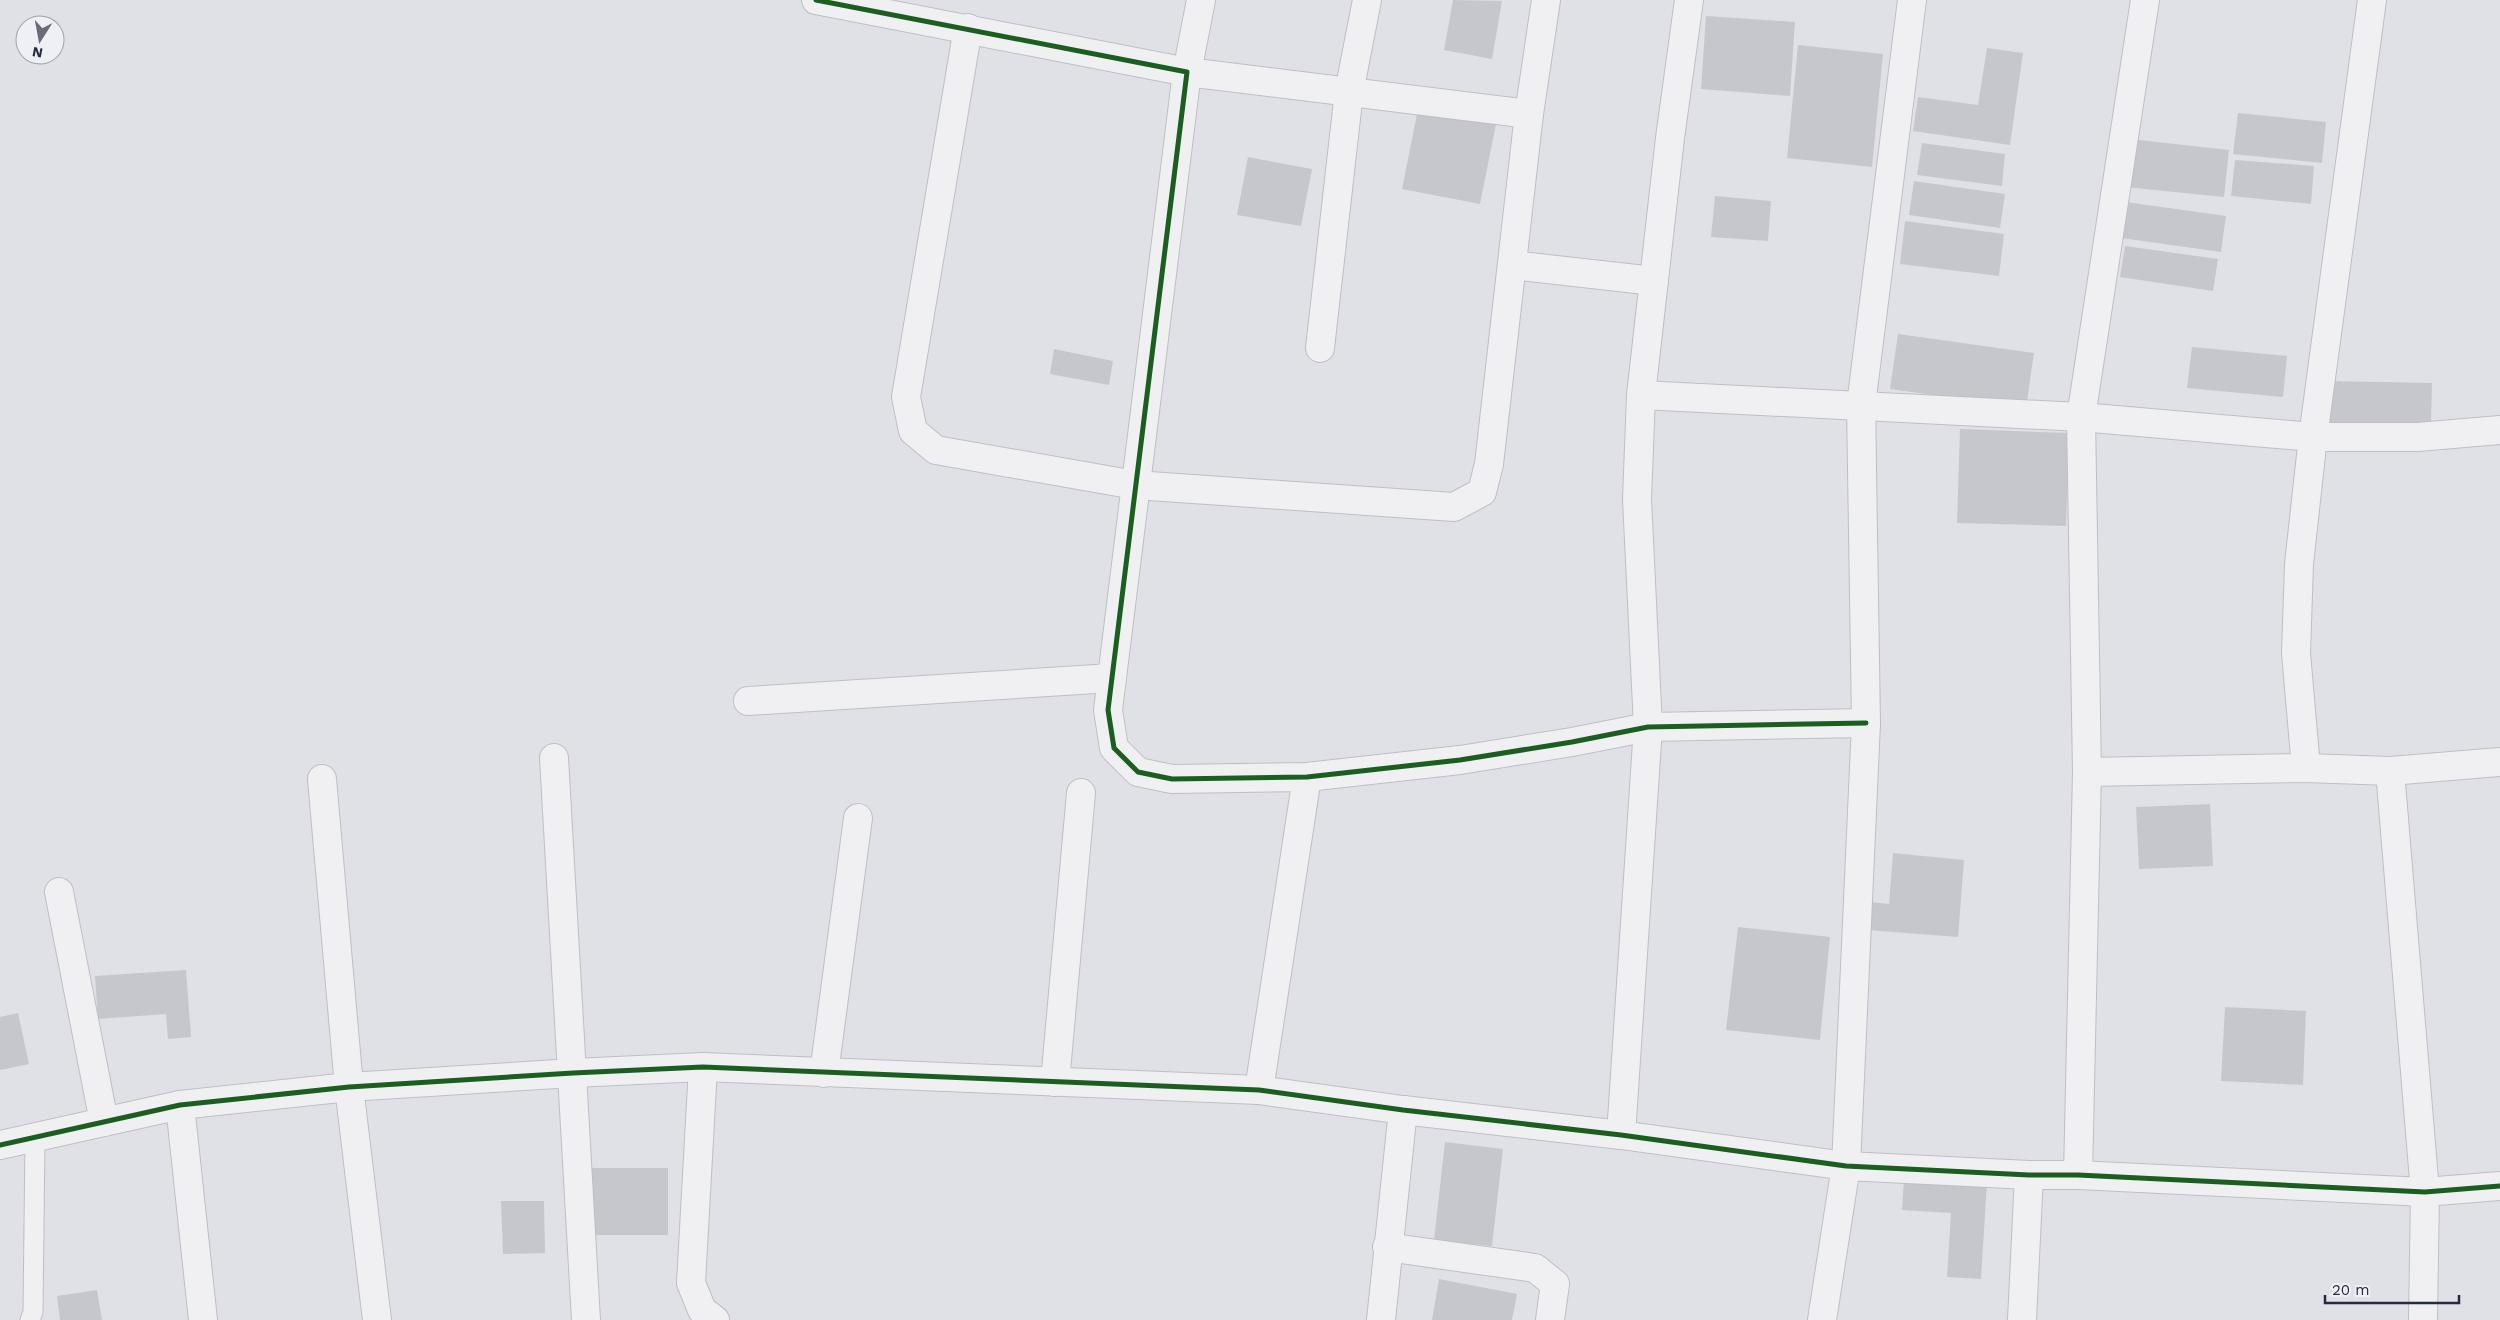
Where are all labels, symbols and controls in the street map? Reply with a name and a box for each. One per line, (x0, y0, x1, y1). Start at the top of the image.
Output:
north arrow (15, 15, 65, 65)
text: N (31, 44, 44, 62)
scale bar (2325, 1272, 2459, 1304)
text: 20 m (2332, 1281, 2370, 1299)

